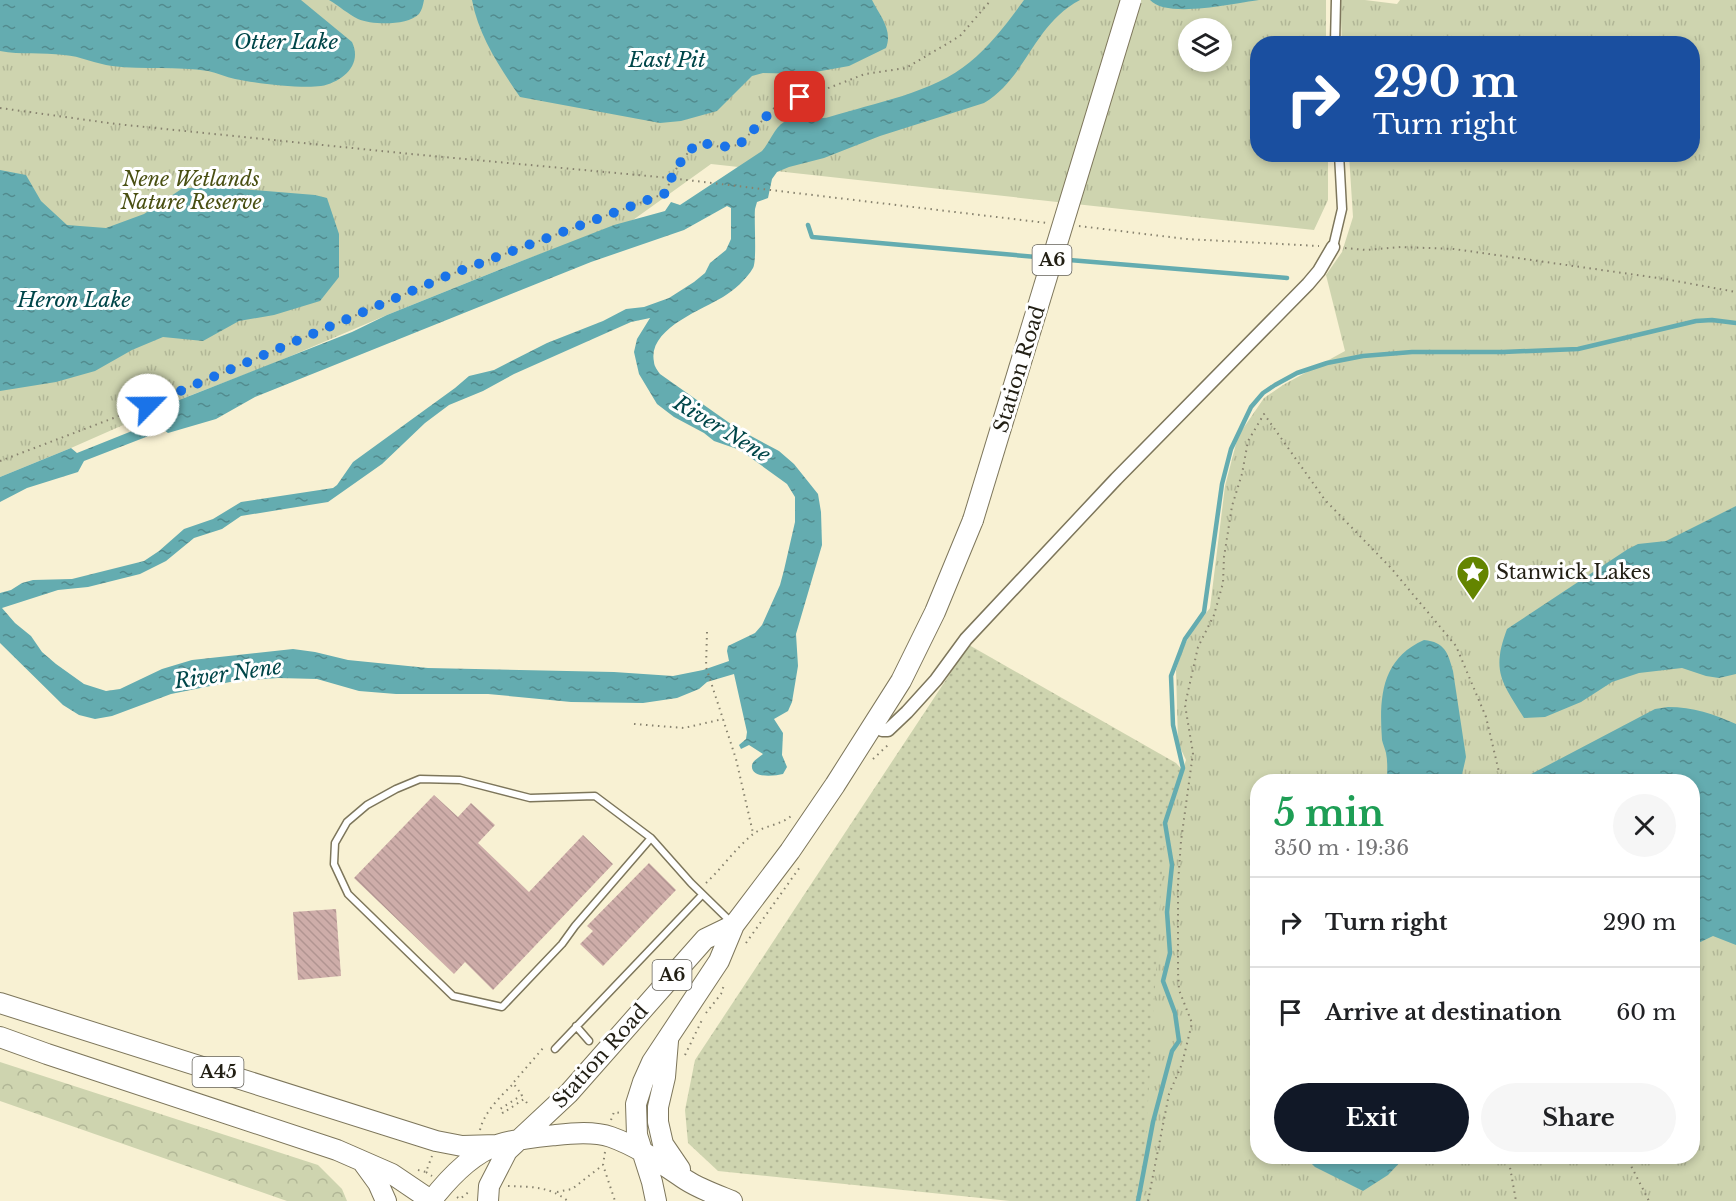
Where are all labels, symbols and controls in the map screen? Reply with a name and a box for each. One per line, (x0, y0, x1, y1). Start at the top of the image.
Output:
map controls (1178, 18, 1232, 72)
button: layers (1178, 18, 1232, 72)
water label: Otter Lake (234, 29, 338, 55)
water label: East Pit (627, 47, 706, 73)
text: 290 m (1373, 56, 1518, 108)
icon: right (1274, 60, 1352, 138)
pin (774, 71, 825, 122)
icon: arrive (783, 80, 816, 113)
text: Turn right (1373, 108, 1517, 141)
park label: Nene Wetlands Nature Reserve (119, 167, 262, 214)
road number: A6 (1032, 245, 1072, 275)
water label: Heron Lake (16, 287, 131, 313)
street label: Station Road (988, 303, 1050, 435)
position arrow (116, 373, 180, 437)
water label: River Nene (668, 389, 775, 468)
place icon: Stanwick Lakes (1455, 554, 1491, 601)
place label: Stanwick Lakes (1496, 560, 1651, 584)
water label: River Nene (172, 654, 284, 695)
text: 5 min (1274, 791, 1384, 836)
button: close (1613, 794, 1676, 857)
text: 350 m · 19:36 (1274, 836, 1409, 860)
icon: right (1274, 906, 1307, 939)
text: Turn right (1325, 909, 1447, 936)
text: 290 m (1603, 909, 1676, 936)
road number: A6 (652, 960, 692, 990)
icon: arrive (1274, 996, 1307, 1029)
street label: Station Road (547, 999, 653, 1113)
text: Arrive at destination (1325, 999, 1562, 1026)
text: 60 m (1616, 999, 1676, 1026)
road number: A45 (192, 1057, 244, 1087)
button: Exit (1274, 1083, 1469, 1152)
button: Share (1481, 1083, 1676, 1152)

